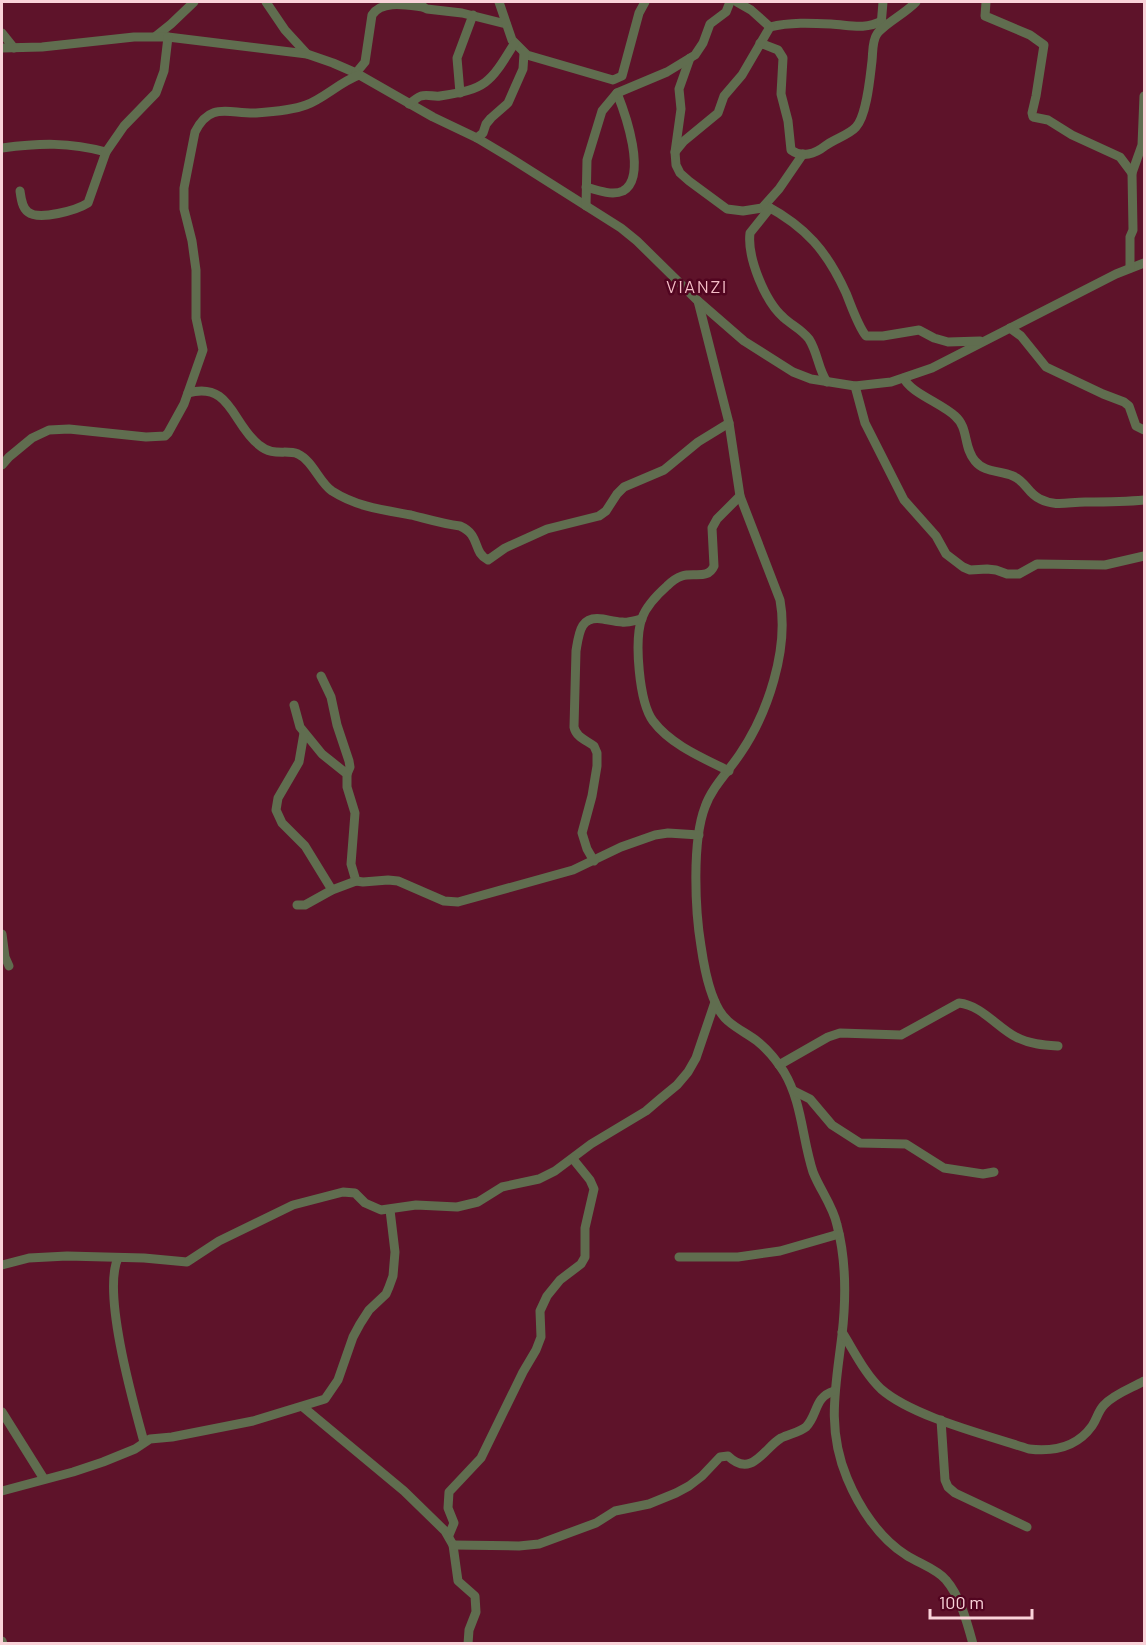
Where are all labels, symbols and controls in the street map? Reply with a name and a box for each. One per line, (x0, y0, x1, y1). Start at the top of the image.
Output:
district label: VIANZI (666, 275, 728, 297)
scale bar (930, 1582, 1032, 1620)
text: 100 m (939, 1591, 984, 1613)

